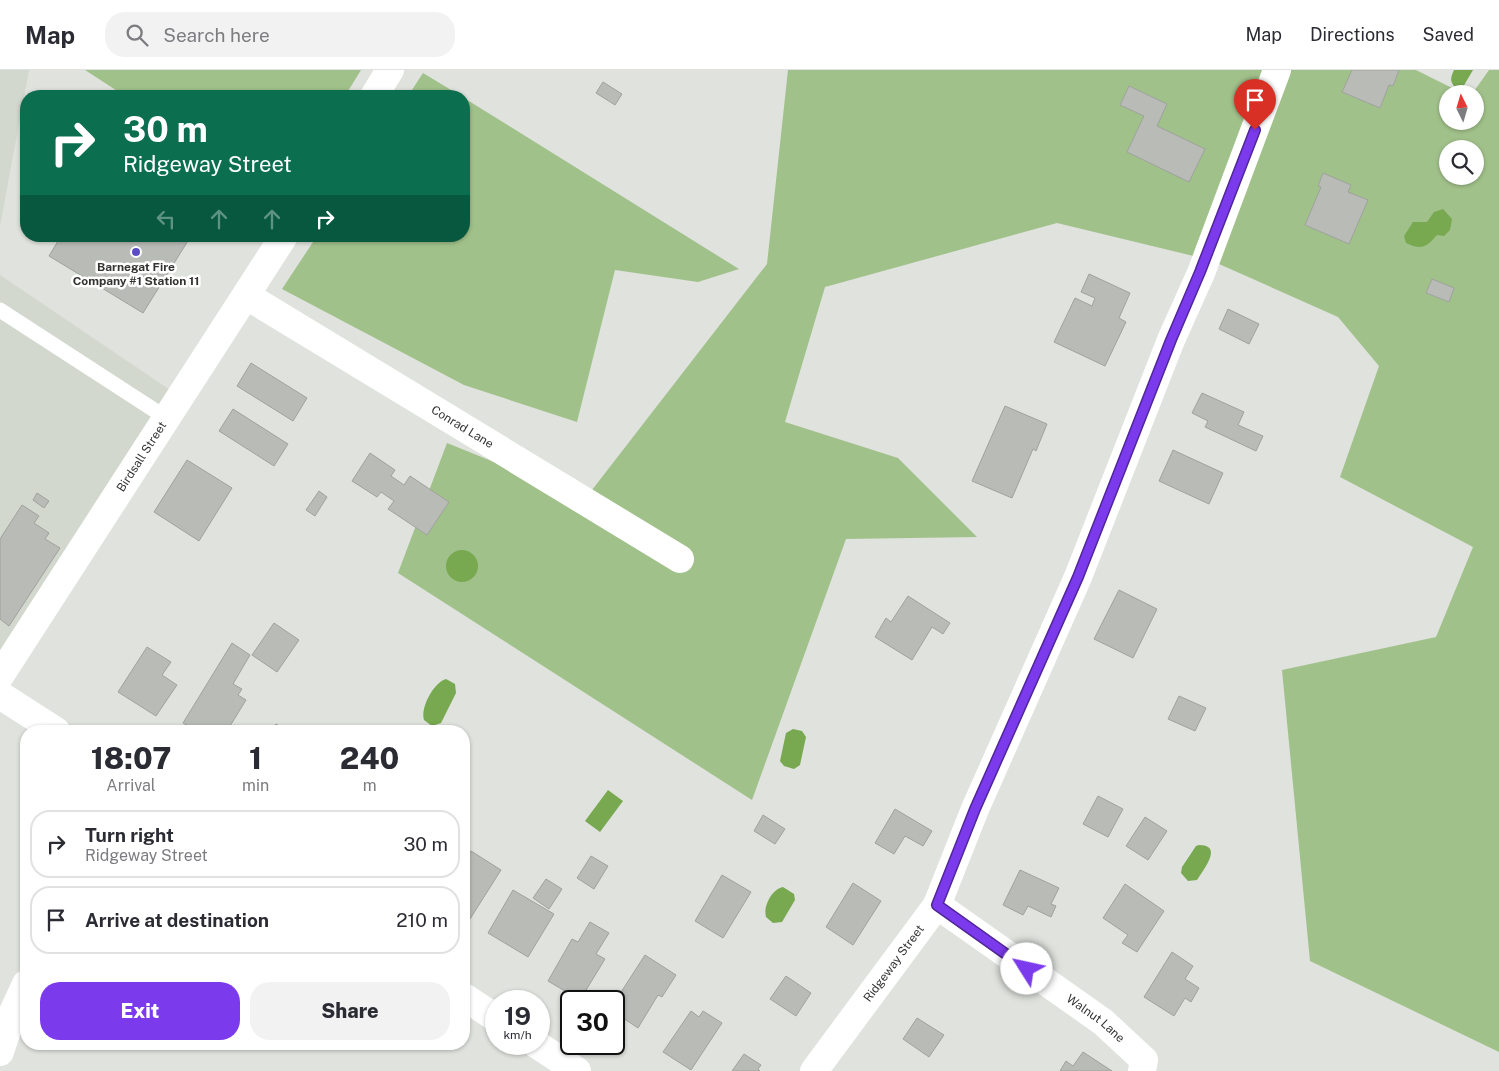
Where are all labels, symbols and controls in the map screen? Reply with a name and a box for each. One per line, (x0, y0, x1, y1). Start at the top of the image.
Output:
search box (105, 12, 455, 57)
text: Map (25, 21, 75, 49)
icon: search (123, 21, 151, 49)
text: Search here (163, 24, 270, 46)
text: Map (1245, 24, 1282, 45)
text: Directions (1310, 24, 1395, 45)
text: Saved (1423, 24, 1474, 45)
pin (1234, 79, 1276, 130)
north arrow (1439, 85, 1484, 130)
map controls (1439, 85, 1484, 185)
icon: arrive (1241, 86, 1269, 114)
text: 30 m (123, 109, 208, 150)
icon: right (40, 110, 105, 175)
button: search (1439, 140, 1484, 185)
text: Ridgeway Street (123, 151, 292, 177)
icon: left (152, 205, 180, 233)
icon: ahead (205, 205, 233, 233)
icon: ahead (258, 205, 286, 233)
icon: right (311, 205, 339, 233)
marker: Barnegat Fire Company #1 Station 11 (130, 246, 142, 258)
place label: Barnegat Fire Company #1 Station 11 (73, 260, 199, 288)
street label: Conrad Lane (429, 403, 496, 451)
street label: Birdsall Street (114, 419, 169, 494)
text: 18:07 (91, 740, 171, 776)
text: 1 (249, 740, 262, 776)
text: 240 (340, 740, 399, 776)
text: Arrival (106, 776, 156, 795)
text: min (242, 776, 269, 795)
text: m (363, 776, 377, 795)
text: Turn right (85, 824, 174, 846)
icon: right (42, 830, 70, 858)
text: 30 m (403, 833, 448, 855)
text: Ridgeway Street (85, 846, 208, 865)
icon: arrive (42, 906, 70, 934)
text: Arrive at destination (85, 909, 269, 931)
text: 210 m (396, 909, 448, 931)
street label: Ridgeway Street (861, 922, 927, 1005)
position arrow (1000, 942, 1052, 994)
button: Exit (40, 982, 240, 1040)
button: Share (250, 982, 450, 1040)
speed limit sign: 30 (560, 990, 625, 1055)
street label: Walnut Lane (1064, 992, 1128, 1045)
text: 19 (504, 1001, 531, 1031)
text: km/h (503, 1028, 532, 1042)

